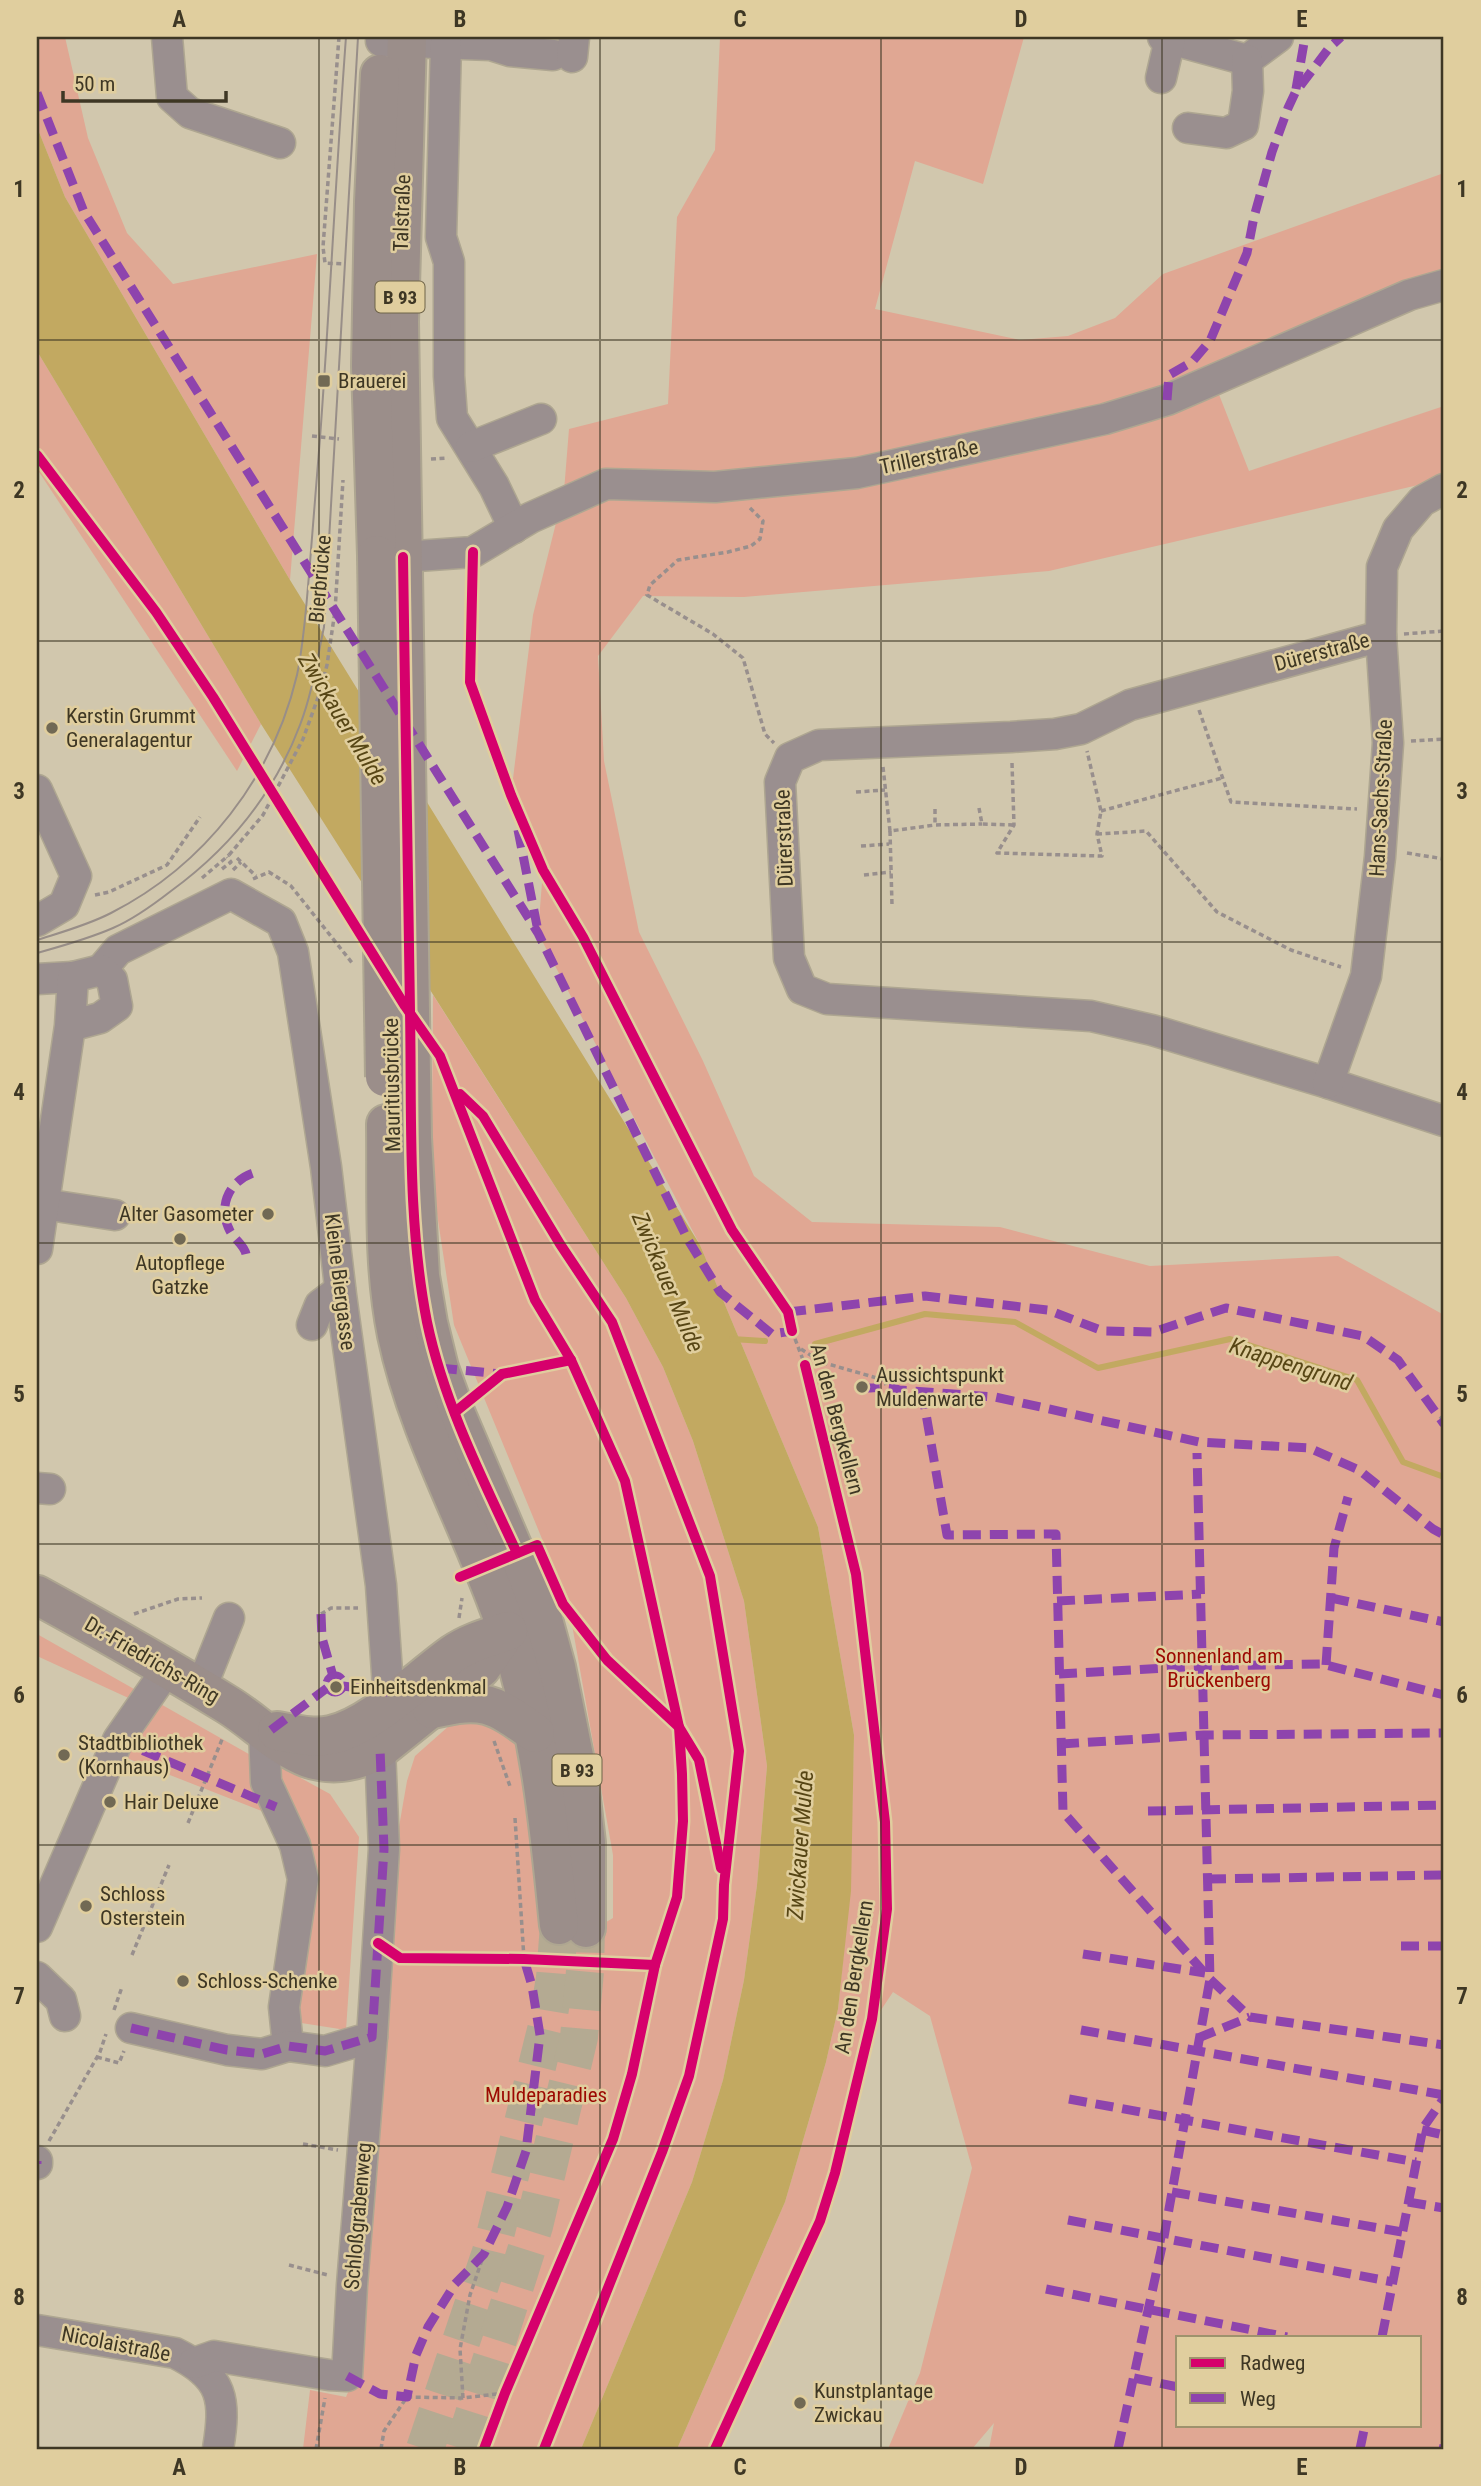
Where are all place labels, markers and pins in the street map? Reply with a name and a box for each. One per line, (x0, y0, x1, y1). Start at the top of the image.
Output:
place label: Brauerei (338, 369, 406, 393)
marker: Brauerei (316, 373, 332, 389)
place label: Kerstin Grummt Generalagentur (66, 704, 196, 752)
marker: Kerstin Grummt Generalagentur (44, 720, 60, 736)
place label: Alter Gasometer (119, 1202, 254, 1226)
marker: Alter Gasometer (260, 1206, 276, 1222)
marker: Autopflege Gatzke (172, 1231, 188, 1247)
place label: Autopflege Gatzke (135, 1251, 225, 1299)
place label: Aussichtspunkt Muldenwarte (876, 1363, 1004, 1411)
marker: Aussichtspunkt Muldenwarte (854, 1379, 870, 1395)
place label: Einheitsdenkmal (350, 1675, 487, 1699)
marker: Einheitsdenkmal (328, 1679, 344, 1695)
place label: Stadtbibliothek (Kornhaus) (78, 1731, 204, 1779)
marker: Stadtbibliothek (Kornhaus) (56, 1747, 72, 1763)
place label: Hair Deluxe (124, 1790, 219, 1814)
marker: Hair Deluxe (102, 1794, 118, 1810)
place label: Schloss Osterstein (100, 1882, 185, 1930)
marker: Schloss Osterstein (78, 1898, 94, 1914)
place label: Schloss-Schenke (197, 1969, 337, 1993)
marker: Schloss-Schenke (175, 1973, 191, 1989)
place label: Kunstplantage Zwickau (814, 2379, 933, 2427)
marker: Kunstplantage Zwickau (792, 2395, 808, 2411)

